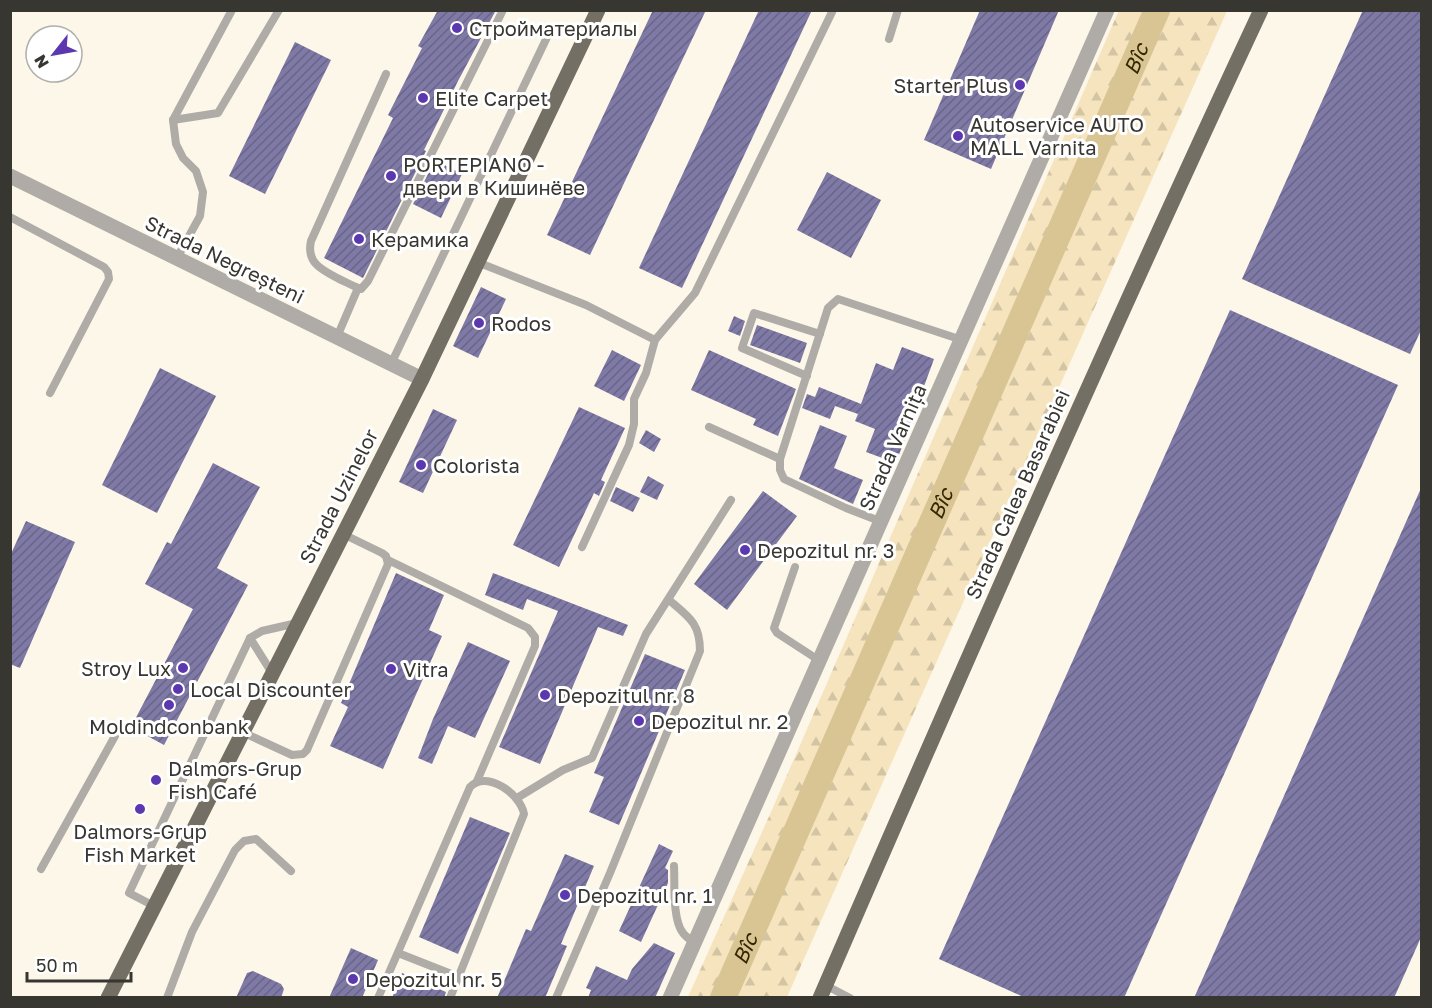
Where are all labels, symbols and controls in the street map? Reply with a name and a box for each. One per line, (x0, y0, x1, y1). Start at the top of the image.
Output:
place label: Стройматериалы (469, 16, 638, 40)
marker: Стройматериалы (450, 21, 464, 35)
north arrow (24, 24, 84, 84)
water label: Bîc (1117, 38, 1154, 78)
text: N (29, 51, 53, 72)
place label: Starter Plus (894, 73, 1008, 97)
marker: Starter Plus (1013, 78, 1027, 92)
place label: Elite Carpet (435, 86, 548, 110)
marker: Elite Carpet (416, 91, 430, 105)
place label: Autoservice AUTO MALL Varnita (970, 112, 1144, 159)
marker: Autoservice AUTO MALL Varnita (951, 129, 965, 143)
place label: PORTEPIANO - двери в Кишинёве (403, 152, 585, 199)
marker: PORTEPIANO - двери в Кишинёве (384, 169, 398, 183)
street label: Strada Negreșteni (141, 210, 308, 309)
place label: Керамика (371, 227, 469, 251)
marker: Керамика (352, 232, 366, 246)
place label: Rodos (491, 311, 551, 335)
marker: Rodos (472, 316, 486, 330)
street label: Strada Varnița (853, 380, 932, 514)
street label: Strada Calea Basarabiei (960, 385, 1074, 603)
street label: Strada Uzinelor (294, 424, 382, 567)
place label: Colorista (433, 453, 520, 477)
marker: Colorista (414, 458, 428, 472)
water label: Bîc (922, 483, 959, 523)
place label: Depozitul nr. 3 (757, 538, 894, 562)
marker: Depozitul nr. 3 (738, 543, 752, 557)
place label: Stroy Lux (81, 656, 171, 680)
place label: Vitra (403, 657, 449, 681)
marker: Stroy Lux (176, 661, 190, 675)
marker: Vitra (384, 662, 398, 676)
place label: Local Discounter (190, 677, 351, 701)
marker: Local Discounter (171, 682, 185, 696)
place label: Depozitul nr. 8 (557, 683, 695, 707)
marker: Depozitul nr. 8 (538, 688, 552, 702)
marker: Moldindconbank (162, 698, 176, 712)
place label: Depozitul nr. 2 (651, 709, 788, 733)
place label: Moldindconbank (89, 714, 249, 738)
marker: Depozitul nr. 2 (632, 714, 646, 728)
place label: Dalmors-Grup Fish Café (168, 756, 302, 803)
marker: Dalmors-Grup Fish Café (149, 773, 163, 787)
marker: Dalmors-Grup Fish Market (133, 802, 147, 816)
place label: Dalmors-Grup Fish Market (73, 819, 207, 866)
place label: Depozitul nr. 1 (577, 883, 713, 907)
marker: Depozitul nr. 1 (558, 888, 572, 902)
water label: Bîc (727, 928, 764, 968)
scale bar (27, 945, 130, 983)
text: 50 m (36, 954, 78, 976)
place label: Depozitul nr. 5 (365, 967, 502, 991)
marker: Depozitul nr. 5 (346, 972, 360, 986)

